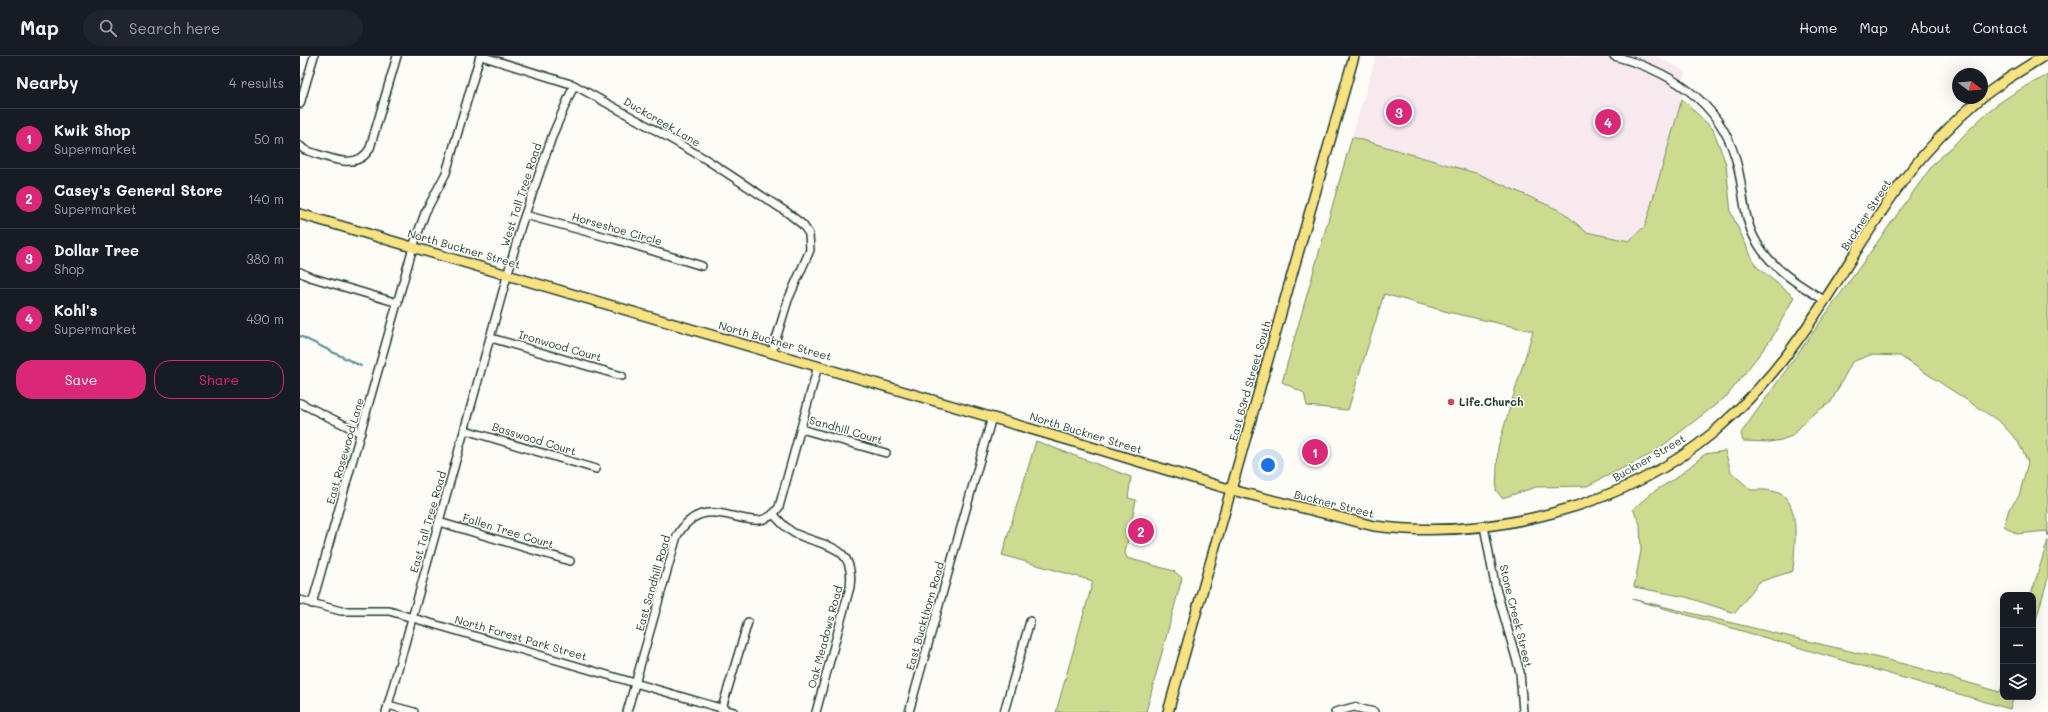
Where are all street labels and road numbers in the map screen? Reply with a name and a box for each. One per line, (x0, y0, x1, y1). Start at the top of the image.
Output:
street label: Duckcreek Lane (621, 93, 704, 150)
street label: West Tall Tree Road (497, 141, 544, 249)
street label: Buckner Street (1837, 176, 1894, 253)
street label: Horseshoe Circle (570, 208, 664, 249)
street label: North Buckner Street (406, 225, 523, 272)
street label: North Buckner Street (717, 317, 834, 364)
street label: East 63rd Street South (1225, 319, 1274, 443)
street label: Ironwood Court (517, 326, 604, 365)
street label: East Rosewood Lane (322, 396, 367, 506)
street label: North Buckner Street (1028, 408, 1144, 457)
street label: Sandhill Court (808, 412, 885, 447)
street label: Basswood Court (490, 419, 578, 458)
street label: Buckner Street (1609, 430, 1688, 485)
street label: East Tall Tree Road (406, 469, 449, 574)
street label: Buckner Street (1292, 486, 1376, 521)
street label: Fallen Tree Court (461, 510, 556, 552)
street label: East Sandhill Road (632, 533, 673, 633)
street label: East Buckthorn Road (902, 560, 947, 672)
street label: Stone Creek Street (1496, 563, 1537, 669)
street label: Oak Meadows Road (804, 584, 845, 690)
street label: North Forest Park Street (453, 611, 589, 664)

